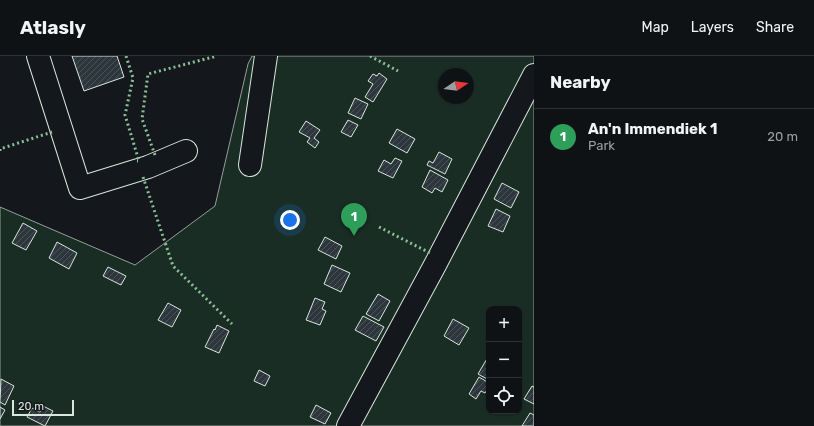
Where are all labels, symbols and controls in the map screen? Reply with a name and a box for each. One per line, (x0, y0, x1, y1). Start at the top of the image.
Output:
text: Atlasly (20, 16, 86, 39)
text: Map (642, 19, 669, 36)
text: Layers (691, 19, 734, 36)
text: Share (756, 19, 794, 36)
north arrow (438, 68, 474, 104)
text: Nearby (550, 72, 611, 92)
text: An'n Immendiek 1 (588, 120, 717, 138)
text: 1 (560, 129, 566, 144)
text: 20 m (767, 129, 798, 144)
text: Park (588, 138, 615, 153)
pin: 1 (341, 203, 367, 236)
your location (280, 210, 300, 230)
map controls (486, 306, 522, 414)
button: + (486, 306, 522, 342)
button: − (486, 342, 522, 378)
button: locate (486, 378, 522, 414)
scale bar (12, 398, 74, 417)
text: 20 m (18, 400, 44, 413)

